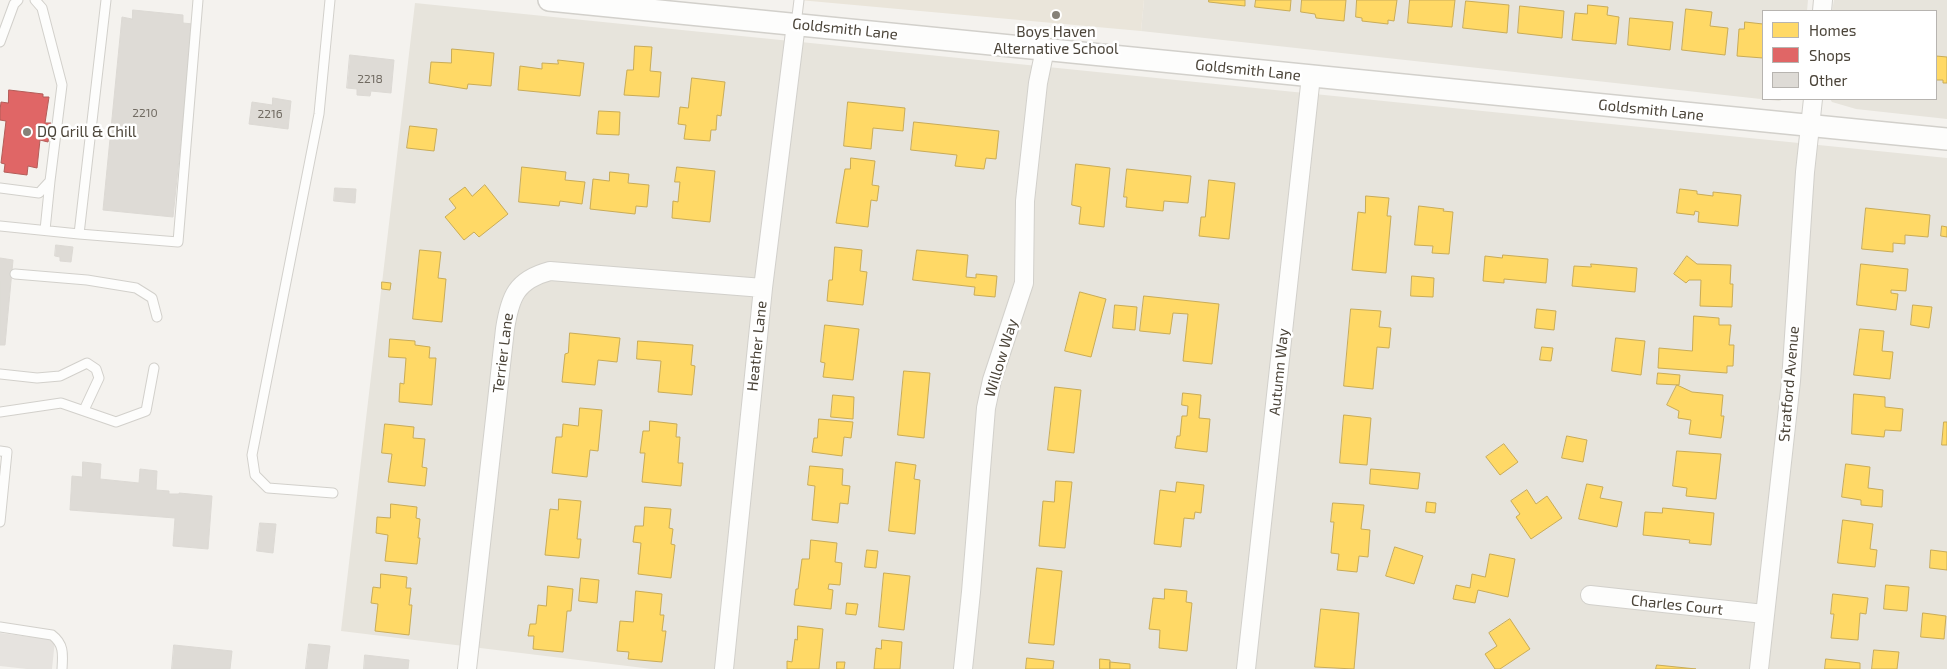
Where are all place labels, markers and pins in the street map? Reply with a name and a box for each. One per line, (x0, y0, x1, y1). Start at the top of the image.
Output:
marker: Boys Haven Alternative School (1050, 9, 1062, 21)
place label: Boys Haven Alternative School (993, 23, 1119, 58)
place label: DQ Grill & Chill (37, 123, 137, 141)
marker: DQ Grill & Chill (21, 126, 33, 138)

